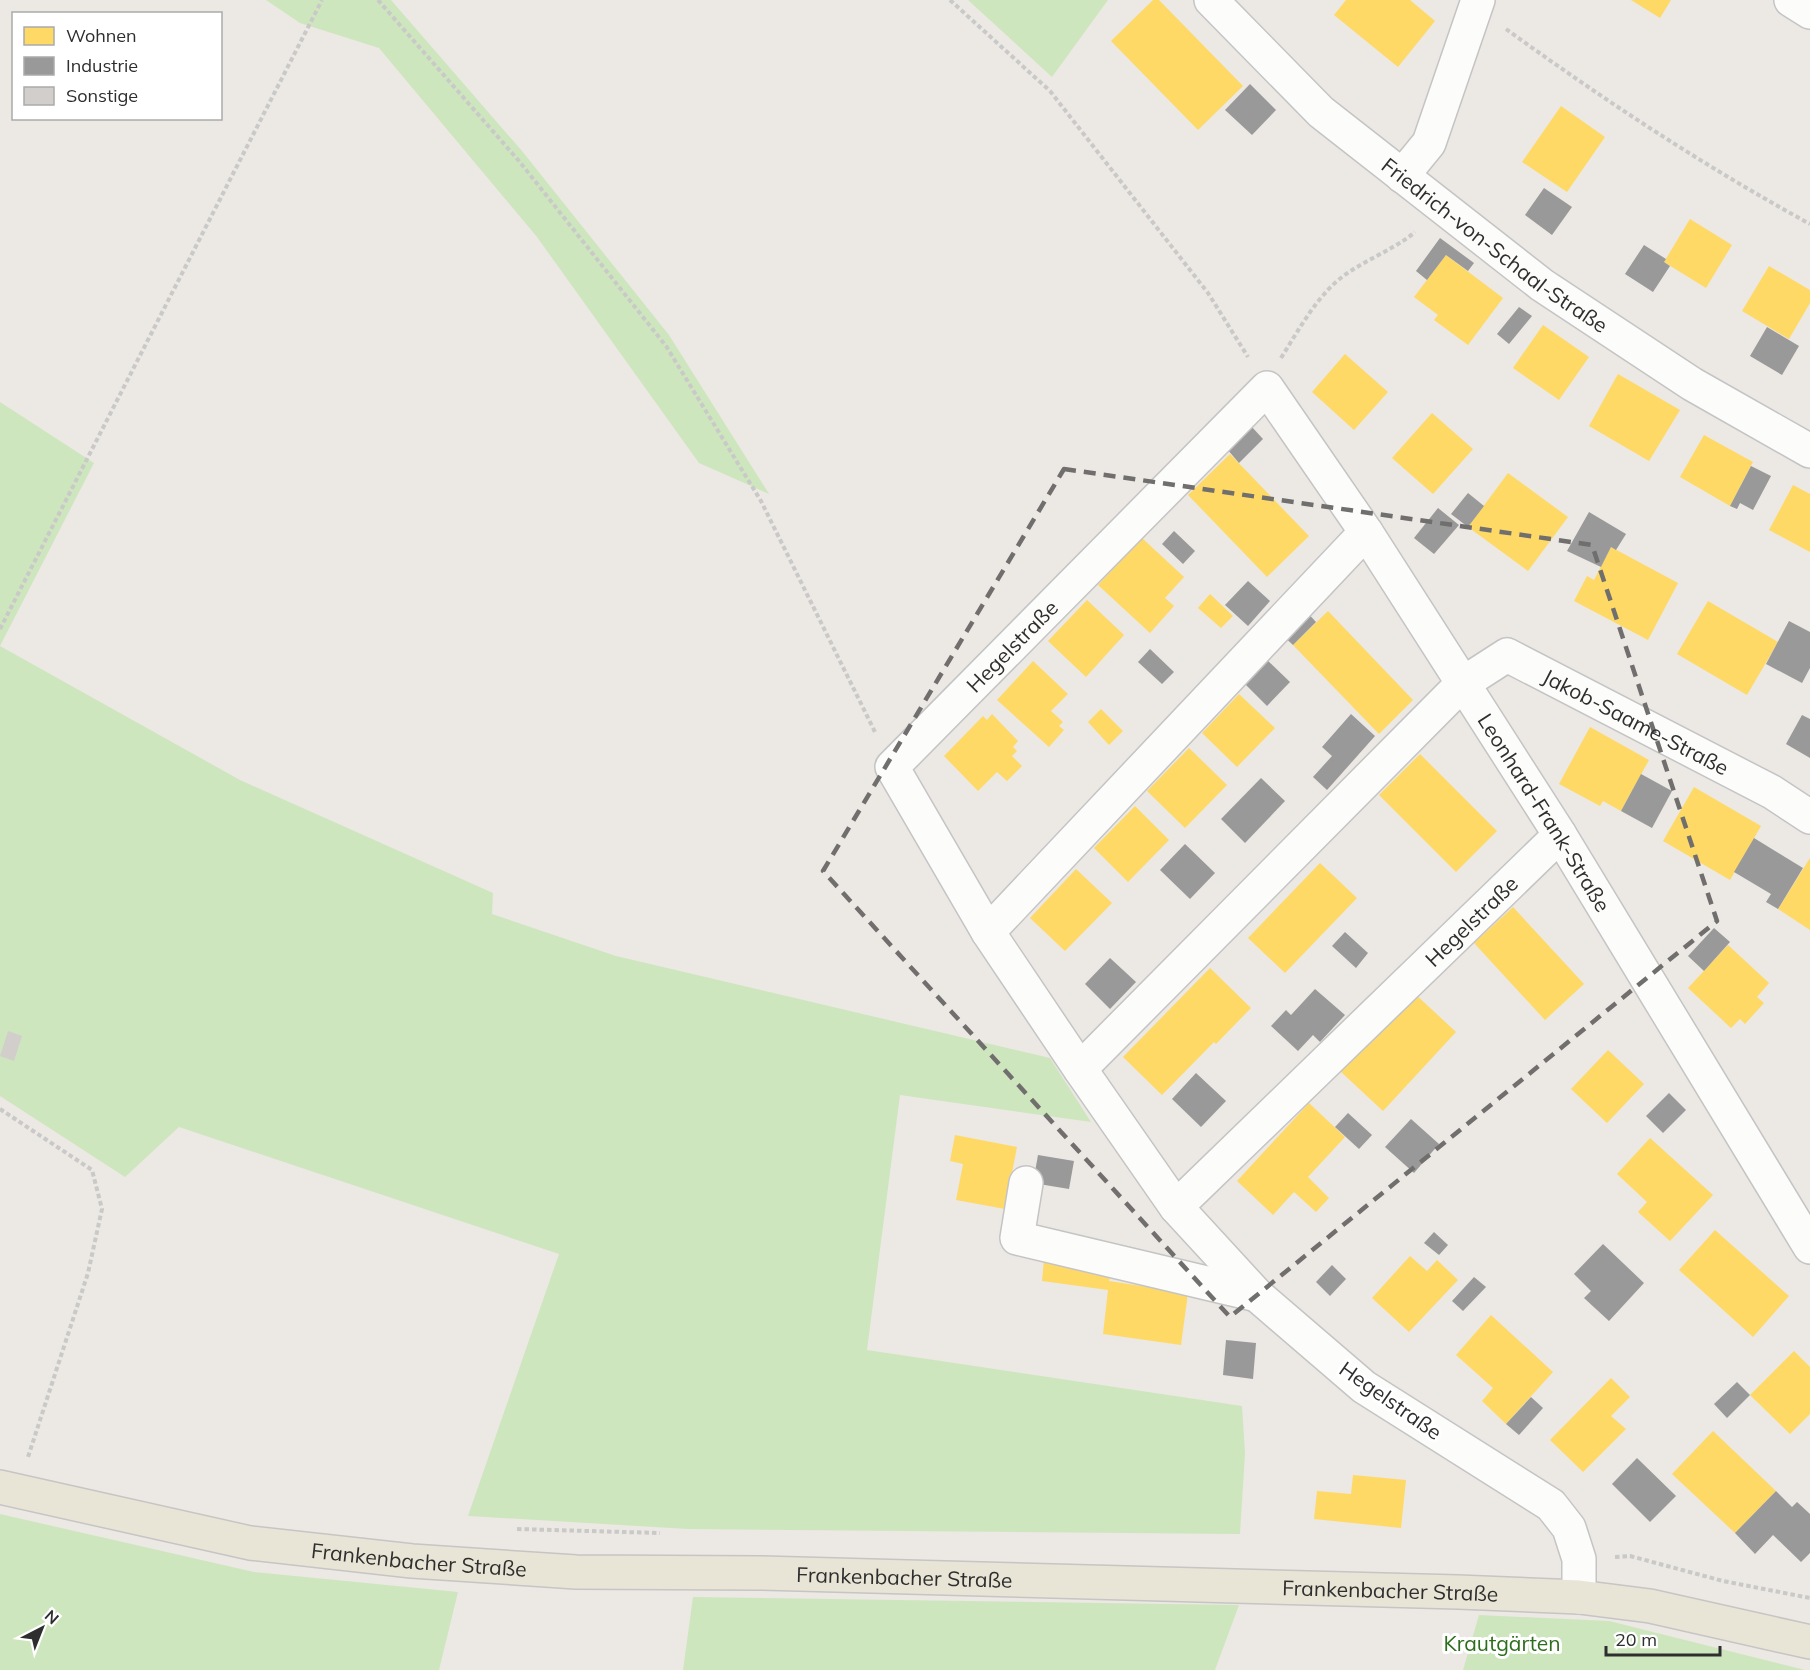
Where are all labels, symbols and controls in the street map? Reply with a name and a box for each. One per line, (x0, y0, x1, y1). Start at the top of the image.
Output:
legend (12, 12, 222, 120)
text: Wohnen (66, 24, 137, 47)
text: Industrie (66, 54, 138, 77)
text: Sonstige (66, 84, 138, 107)
street label: Friedrich-von-Schaal-Straße (1377, 152, 1613, 338)
street label: Hegelstraße (961, 594, 1063, 697)
street label: Jakob-Saame-Straße (1538, 663, 1733, 780)
street label: Leonhard-Frank-Straße (1472, 708, 1616, 916)
street label: Hegelstraße (1419, 870, 1523, 972)
street label: Hegelstraße (1335, 1355, 1447, 1445)
street label: Frankenbacher Straße (310, 1537, 527, 1582)
street label: Frankenbacher Straße (796, 1561, 1013, 1593)
street label: Frankenbacher Straße (1282, 1574, 1499, 1607)
north arrow (12, 1598, 72, 1658)
text: N (41, 1605, 63, 1628)
scale bar (1606, 1619, 1720, 1657)
text: 20 m (1615, 1628, 1657, 1651)
park label: Krautgärten (1443, 1630, 1561, 1656)

